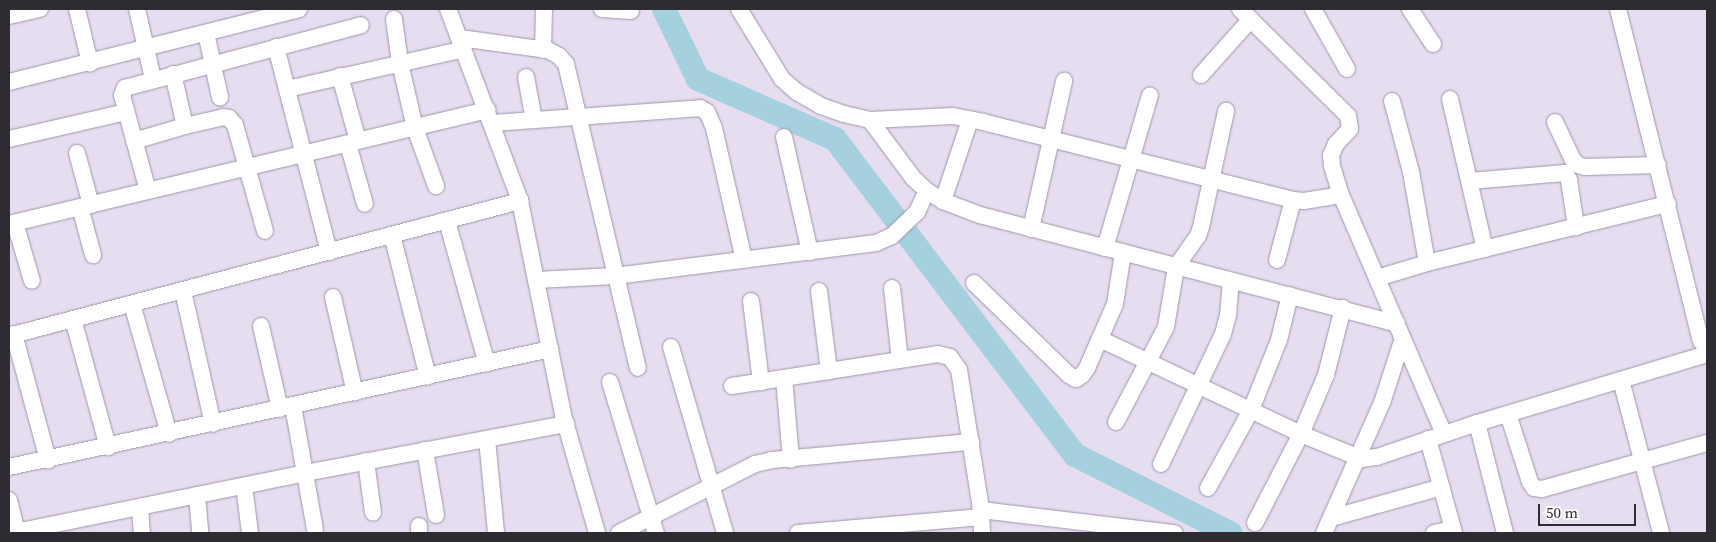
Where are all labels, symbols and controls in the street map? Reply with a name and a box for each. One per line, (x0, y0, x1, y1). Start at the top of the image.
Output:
scale bar (1541, 494, 1638, 526)
text: 50 m (1546, 502, 1578, 523)

